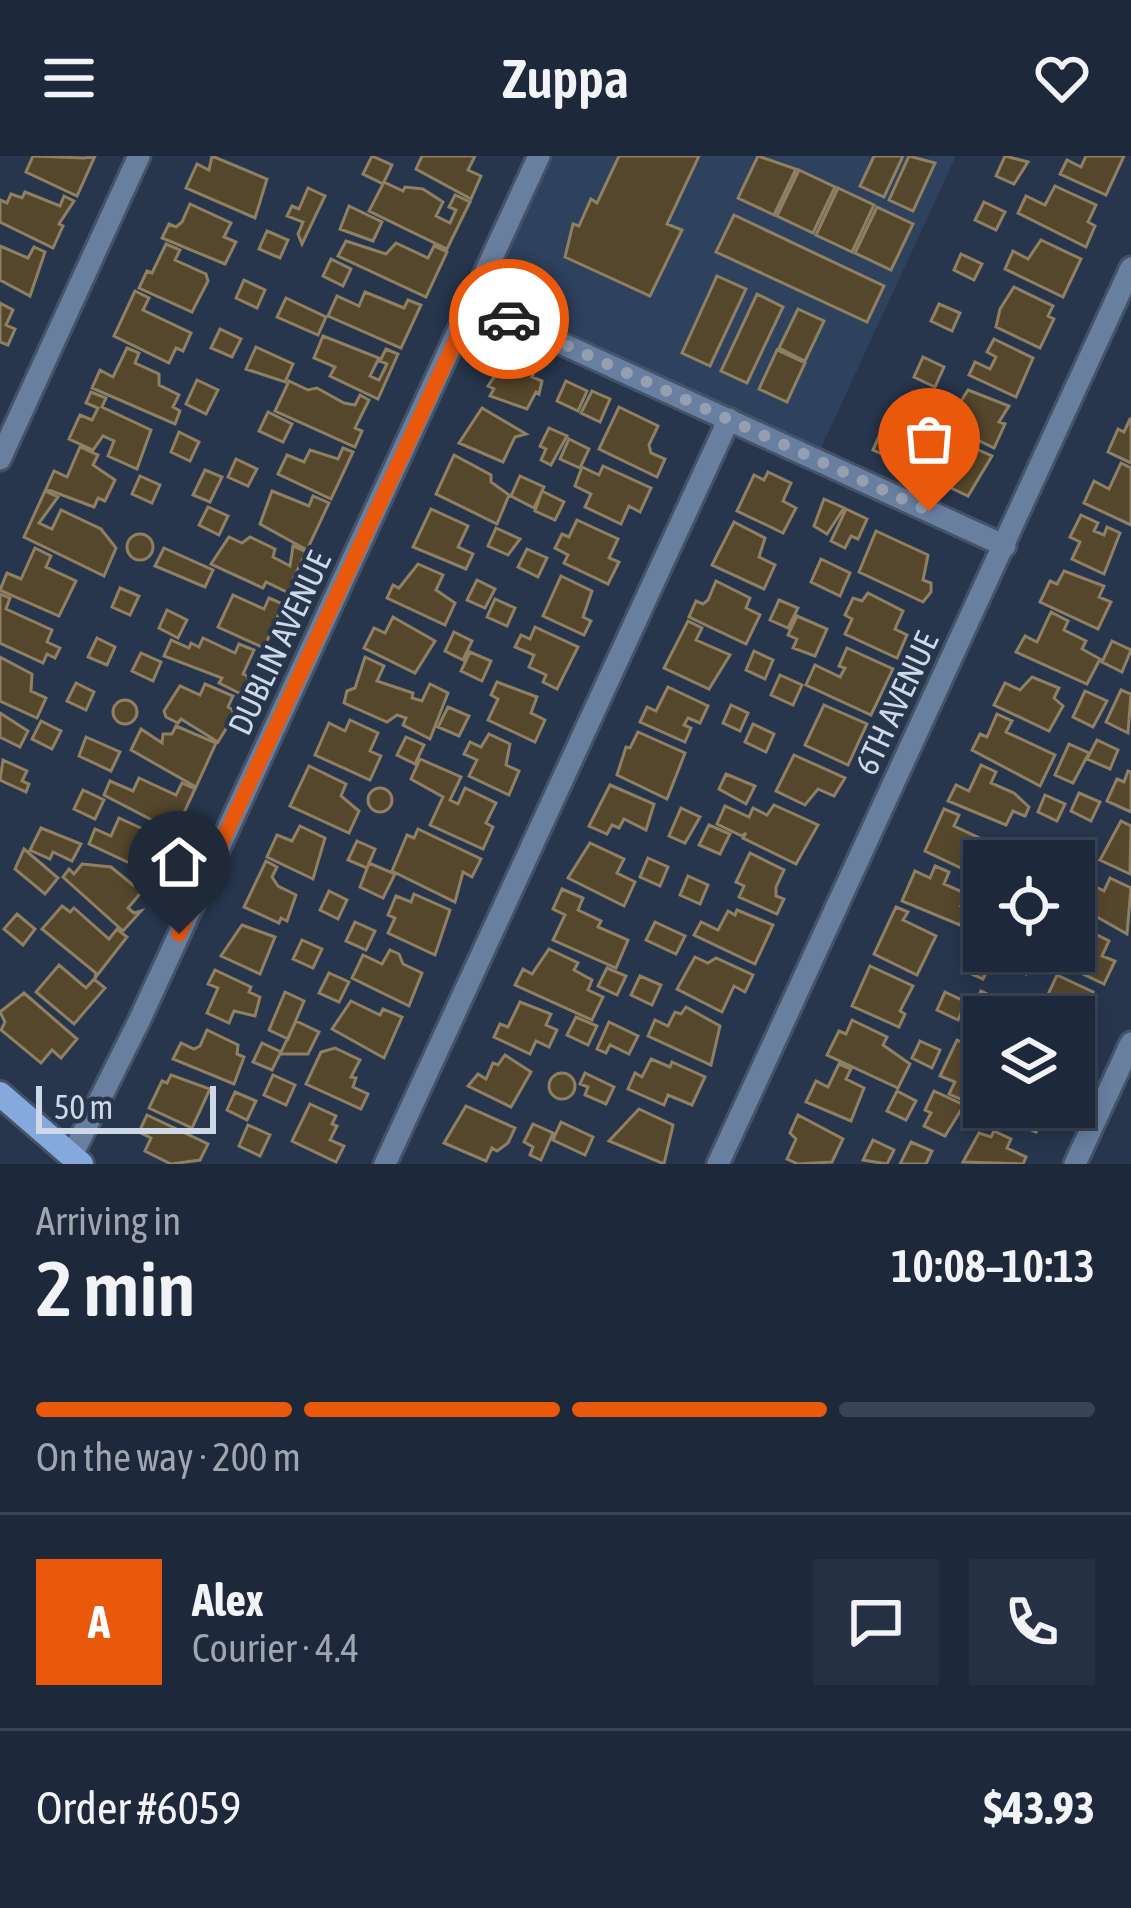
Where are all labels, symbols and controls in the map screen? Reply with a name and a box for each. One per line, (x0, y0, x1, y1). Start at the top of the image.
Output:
icon: menu (36, 45, 102, 111)
icon: heart (1029, 45, 1095, 111)
text: Zuppa (502, 48, 629, 109)
courier (449, 259, 569, 379)
icon: car (476, 286, 542, 352)
pin (878, 388, 980, 511)
icon: bag (896, 406, 962, 472)
street label: DUBLIN AVENUE (220, 545, 338, 741)
street label: 6TH AVENUE (847, 626, 945, 780)
pin (128, 811, 230, 934)
icon: home (146, 829, 212, 895)
map controls (963, 840, 1095, 1128)
button: locate (963, 840, 1095, 972)
button: layers (963, 996, 1095, 1128)
scale bar (36, 1080, 216, 1133)
text: 50 m (54, 1088, 113, 1126)
text: Arriving in (36, 1199, 181, 1243)
text: 10:08–10:13 (891, 1240, 1095, 1292)
text: 2 min (36, 1243, 195, 1333)
text: On the way · 200 m (36, 1435, 301, 1479)
button: chat (813, 1559, 939, 1685)
button: phone (969, 1559, 1095, 1685)
text: Alex (192, 1574, 264, 1626)
text: A (88, 1596, 110, 1648)
text: Courier · 4.4 (192, 1626, 359, 1670)
text: Order #6059 (36, 1782, 241, 1834)
text: $43.93 (983, 1782, 1095, 1834)

